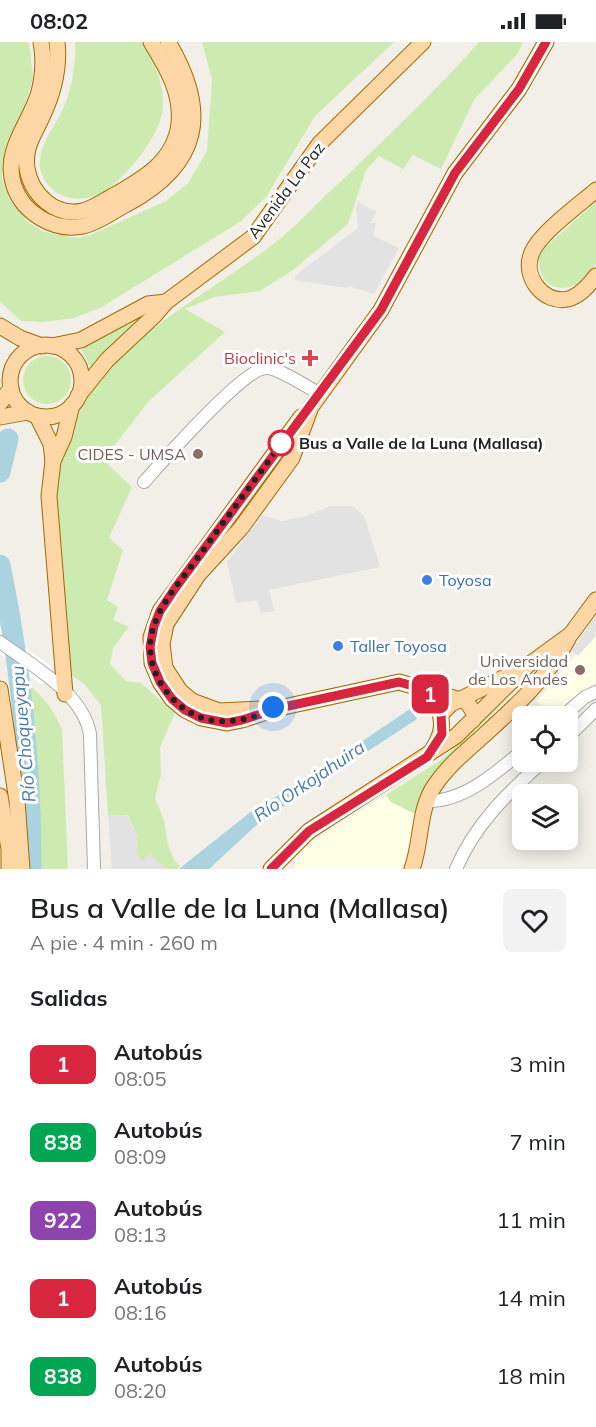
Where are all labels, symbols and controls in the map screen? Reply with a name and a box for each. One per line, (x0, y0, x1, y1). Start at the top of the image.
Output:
text: 08:02 (30, 7, 88, 35)
street label: Avenida La Paz (243, 138, 329, 242)
place label: Bioclinic's (224, 348, 296, 368)
marker: Bioclinic's (301, 349, 319, 367)
marker: Bus a Valle de la Luna (Mallasa) (268, 430, 294, 456)
place label: Bus a Valle de la Luna (Mallasa) (299, 433, 544, 453)
place label: CIDES - UMSA (77, 444, 186, 464)
marker: CIDES - UMSA (191, 447, 205, 461)
place label: Toyosa (439, 570, 492, 590)
marker: Toyosa (420, 573, 434, 587)
place label: Taller Toyosa (350, 636, 447, 656)
marker: Taller Toyosa (331, 639, 345, 653)
place label: Universidad de Los Andes (468, 651, 568, 689)
marker: Universidad de Los Andes (573, 663, 587, 677)
water label: Río Choqueyapu (6, 665, 40, 803)
line badge: 1 (410, 674, 450, 714)
text: 1 (424, 681, 436, 707)
your location (258, 692, 288, 722)
map controls (512, 706, 578, 850)
button: locate (512, 706, 578, 772)
water label: Río Orkojahuira (249, 735, 369, 827)
button: layers (512, 784, 578, 850)
button: heart (503, 889, 566, 952)
text: Bus a Valle de la Luna (Mallasa) (30, 890, 450, 925)
text: A pie · 4 min · 260 m (30, 930, 218, 955)
text: Salidas (30, 984, 108, 1012)
text: Autobús (114, 1038, 203, 1066)
text: 3 min (510, 1050, 566, 1078)
text: 1 (57, 1051, 69, 1077)
text: 08:05 (114, 1066, 167, 1091)
text: Autobús (114, 1116, 203, 1144)
text: 7 min (510, 1128, 566, 1156)
text: 838 (44, 1129, 82, 1155)
text: 08:09 (114, 1144, 167, 1169)
text: Autobús (114, 1194, 203, 1222)
text: 11 min (496, 1206, 566, 1234)
text: 922 (44, 1207, 82, 1233)
text: 08:13 (114, 1222, 167, 1247)
text: Autobús (114, 1272, 203, 1300)
text: 14 min (496, 1284, 566, 1312)
text: 1 (57, 1285, 69, 1311)
text: 08:16 (114, 1300, 167, 1325)
text: Autobús (114, 1350, 203, 1378)
text: 18 min (496, 1362, 566, 1390)
text: 838 (44, 1363, 82, 1389)
text: 08:20 (114, 1378, 167, 1403)

